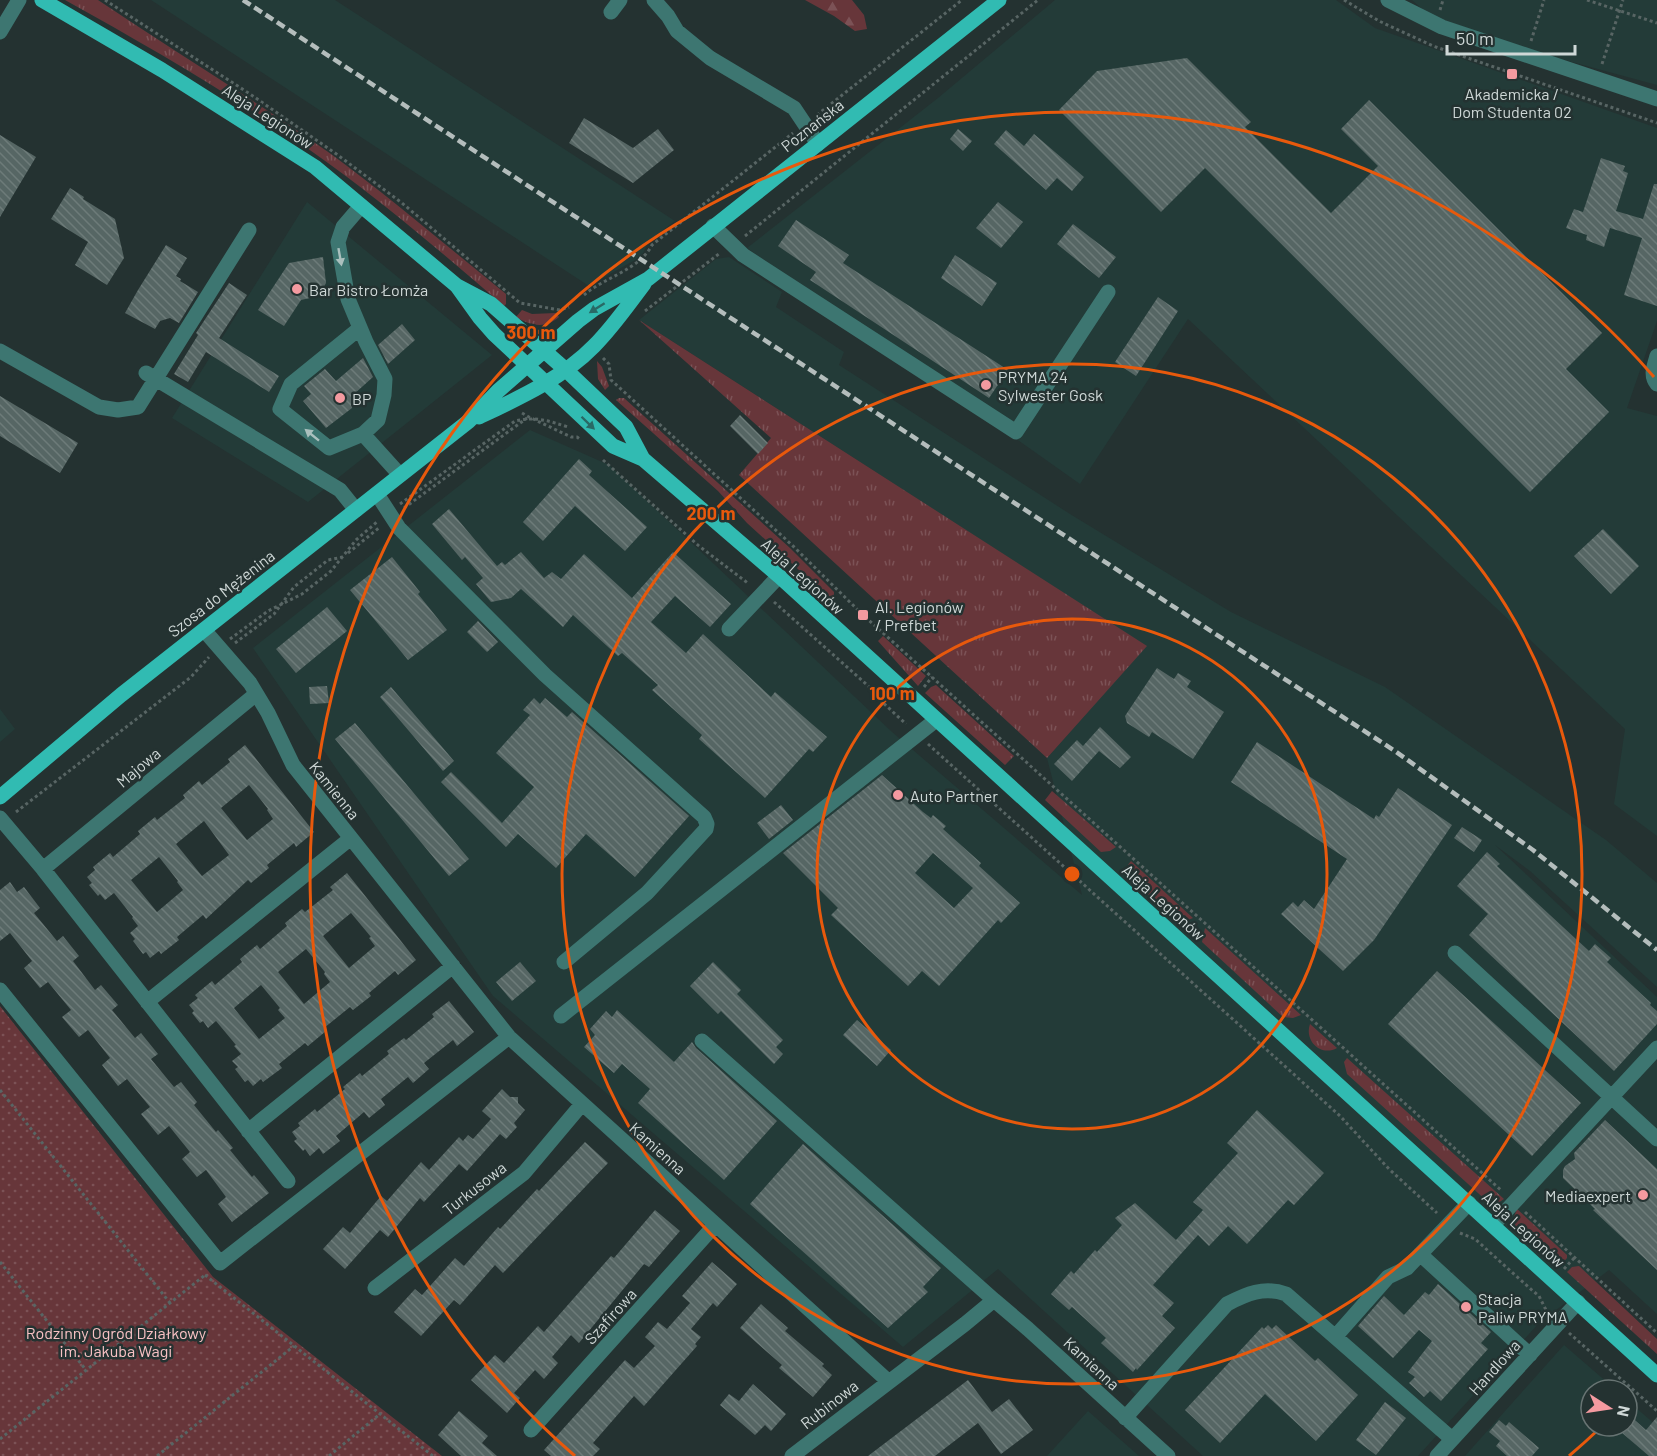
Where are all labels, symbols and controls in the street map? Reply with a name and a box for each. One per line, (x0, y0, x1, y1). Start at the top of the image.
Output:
scale bar (1447, 18, 1574, 56)
text: 50 m (1456, 27, 1494, 49)
marker: Akademicka / Dom Studenta 02 (1505, 67, 1519, 81)
street label: Aleja Legionów (219, 80, 317, 153)
place label: Akademicka / Dom Studenta 02 (1452, 84, 1572, 121)
street label: Poznańska (777, 95, 847, 155)
one-way arrow (336, 248, 345, 267)
place label: Bar Bistro Łomża (309, 280, 428, 299)
marker: Bar Bistro Łomża (290, 282, 304, 296)
one-way arrow (589, 302, 605, 313)
text: 300 m (507, 321, 555, 343)
place label: PRYMA 24 Sylwester Gosk (998, 367, 1103, 404)
marker: PRYMA 24 Sylwester Gosk (979, 378, 993, 392)
place label: BP (352, 389, 372, 408)
marker: BP (333, 391, 347, 405)
one-way arrow (581, 416, 596, 430)
one-way arrow (304, 428, 320, 441)
text: 200 m (686, 502, 736, 524)
street label: Aleja Legionów (758, 534, 849, 618)
street label: Szosa do Mężenina (164, 545, 278, 641)
place label: Al. Legionów / Prefbet (875, 597, 964, 634)
marker: Al. Legionów / Prefbet (856, 608, 870, 622)
text: 100 m (869, 682, 915, 704)
street label: Majowa (112, 743, 164, 791)
street label: Kamienna (306, 757, 364, 823)
place label: Auto Partner (910, 786, 998, 805)
marker: Auto Partner (891, 788, 905, 802)
street label: Aleja Legionów (1119, 860, 1210, 944)
centre of rings (1062, 864, 1082, 884)
street label: Kamienna (626, 1118, 690, 1178)
street label: Turkusowa (439, 1157, 509, 1219)
place label: Mediaexpert (1545, 1186, 1631, 1205)
street label: Aleja Legionów (1479, 1187, 1570, 1271)
marker: Mediaexpert (1636, 1188, 1650, 1202)
street label: Szafirowa (580, 1284, 640, 1348)
place label: Stacja Paliw PRYMA (1478, 1289, 1568, 1326)
marker: Stacja Paliw PRYMA (1459, 1300, 1473, 1314)
park label: Rodzinny Ogród Działkowy im. Jakuba Wagi (26, 1323, 207, 1360)
street label: Kamienna (1060, 1332, 1124, 1394)
street label: Handlowa (1464, 1336, 1524, 1398)
street label: Rubinowa (797, 1376, 861, 1432)
north arrow (1579, 1378, 1639, 1438)
text: N (1614, 1404, 1635, 1418)

